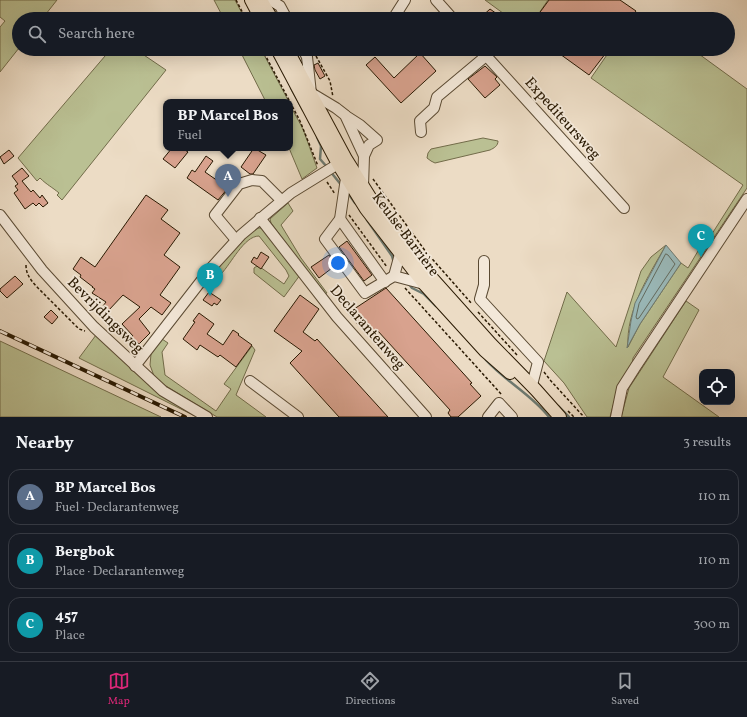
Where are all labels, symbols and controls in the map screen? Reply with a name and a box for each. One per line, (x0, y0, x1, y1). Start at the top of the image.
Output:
search box (12, 12, 735, 56)
icon: search (26, 23, 48, 45)
text: Search here (58, 24, 135, 45)
street label: Expediteursweg (519, 73, 605, 165)
popup (163, 99, 293, 151)
text: BP Marcel Bos (178, 106, 278, 127)
text: Fuel (178, 127, 202, 145)
pin: A (215, 164, 241, 197)
street label: Keulse Barrière (366, 188, 443, 281)
pin: C (688, 224, 714, 257)
your location (328, 253, 348, 273)
pin: B (197, 263, 223, 296)
street label: Bevrijdingsweg (62, 273, 148, 359)
street label: Declarantenweg (324, 281, 410, 375)
map controls (699, 369, 735, 405)
button: locate (699, 369, 735, 405)
text: Nearby (16, 432, 74, 455)
text: 3 results (683, 434, 731, 452)
text: BP Marcel Bos (55, 478, 156, 499)
text: A (25, 488, 35, 506)
text: 110 m (698, 488, 730, 506)
text: Fuel · Declarantenweg (55, 499, 179, 517)
text: Bergbok (55, 542, 115, 563)
text: B (26, 552, 34, 570)
text: 110 m (698, 552, 730, 570)
text: Place · Declarantenweg (55, 563, 184, 581)
text: 457 (55, 606, 78, 627)
text: C (26, 616, 34, 634)
text: 300 m (694, 616, 730, 634)
text: Place (55, 627, 85, 645)
tab: Map (108, 670, 130, 709)
tab: Directions (345, 670, 396, 709)
tab: Saved (611, 670, 639, 709)

